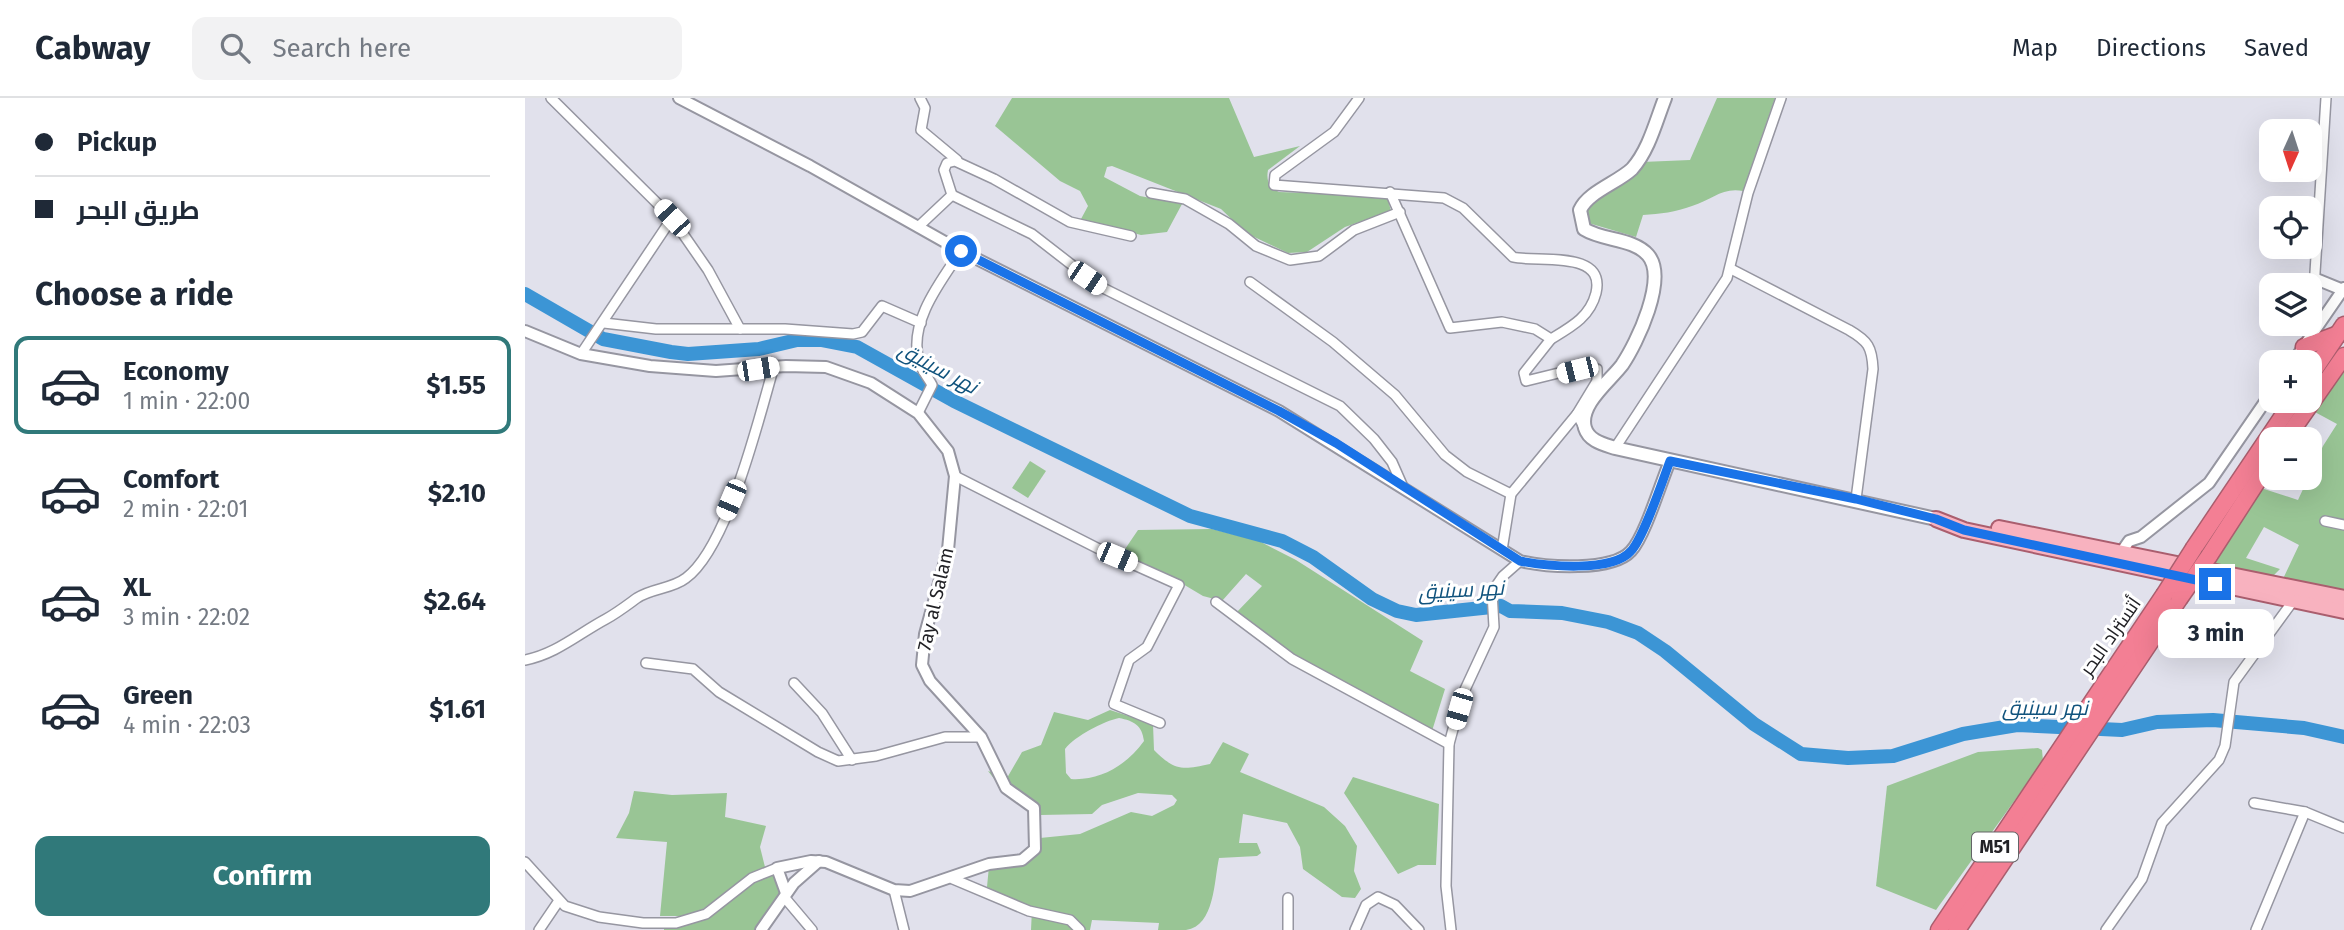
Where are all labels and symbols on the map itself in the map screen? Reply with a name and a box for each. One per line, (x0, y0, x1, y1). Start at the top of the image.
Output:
north arrow (2259, 119, 2322, 182)
car (650, 195, 695, 241)
route start (945, 235, 977, 267)
car (1064, 258, 1111, 298)
water label: نهر سينيق (894, 336, 984, 401)
car (736, 355, 781, 383)
car (1555, 355, 1600, 385)
car (714, 477, 749, 523)
car (1094, 539, 1141, 575)
street label: 7ay al Salam (912, 545, 959, 653)
route end (2199, 568, 2231, 600)
water label: نهر سينيق (1417, 575, 1507, 605)
street label: أتستراد البحر (2075, 593, 2146, 681)
callout: 3 min (2157, 608, 2273, 658)
car (1444, 686, 1475, 732)
water label: نهر سينيق (2002, 695, 2090, 721)
road number: M51 (1972, 832, 2018, 862)

